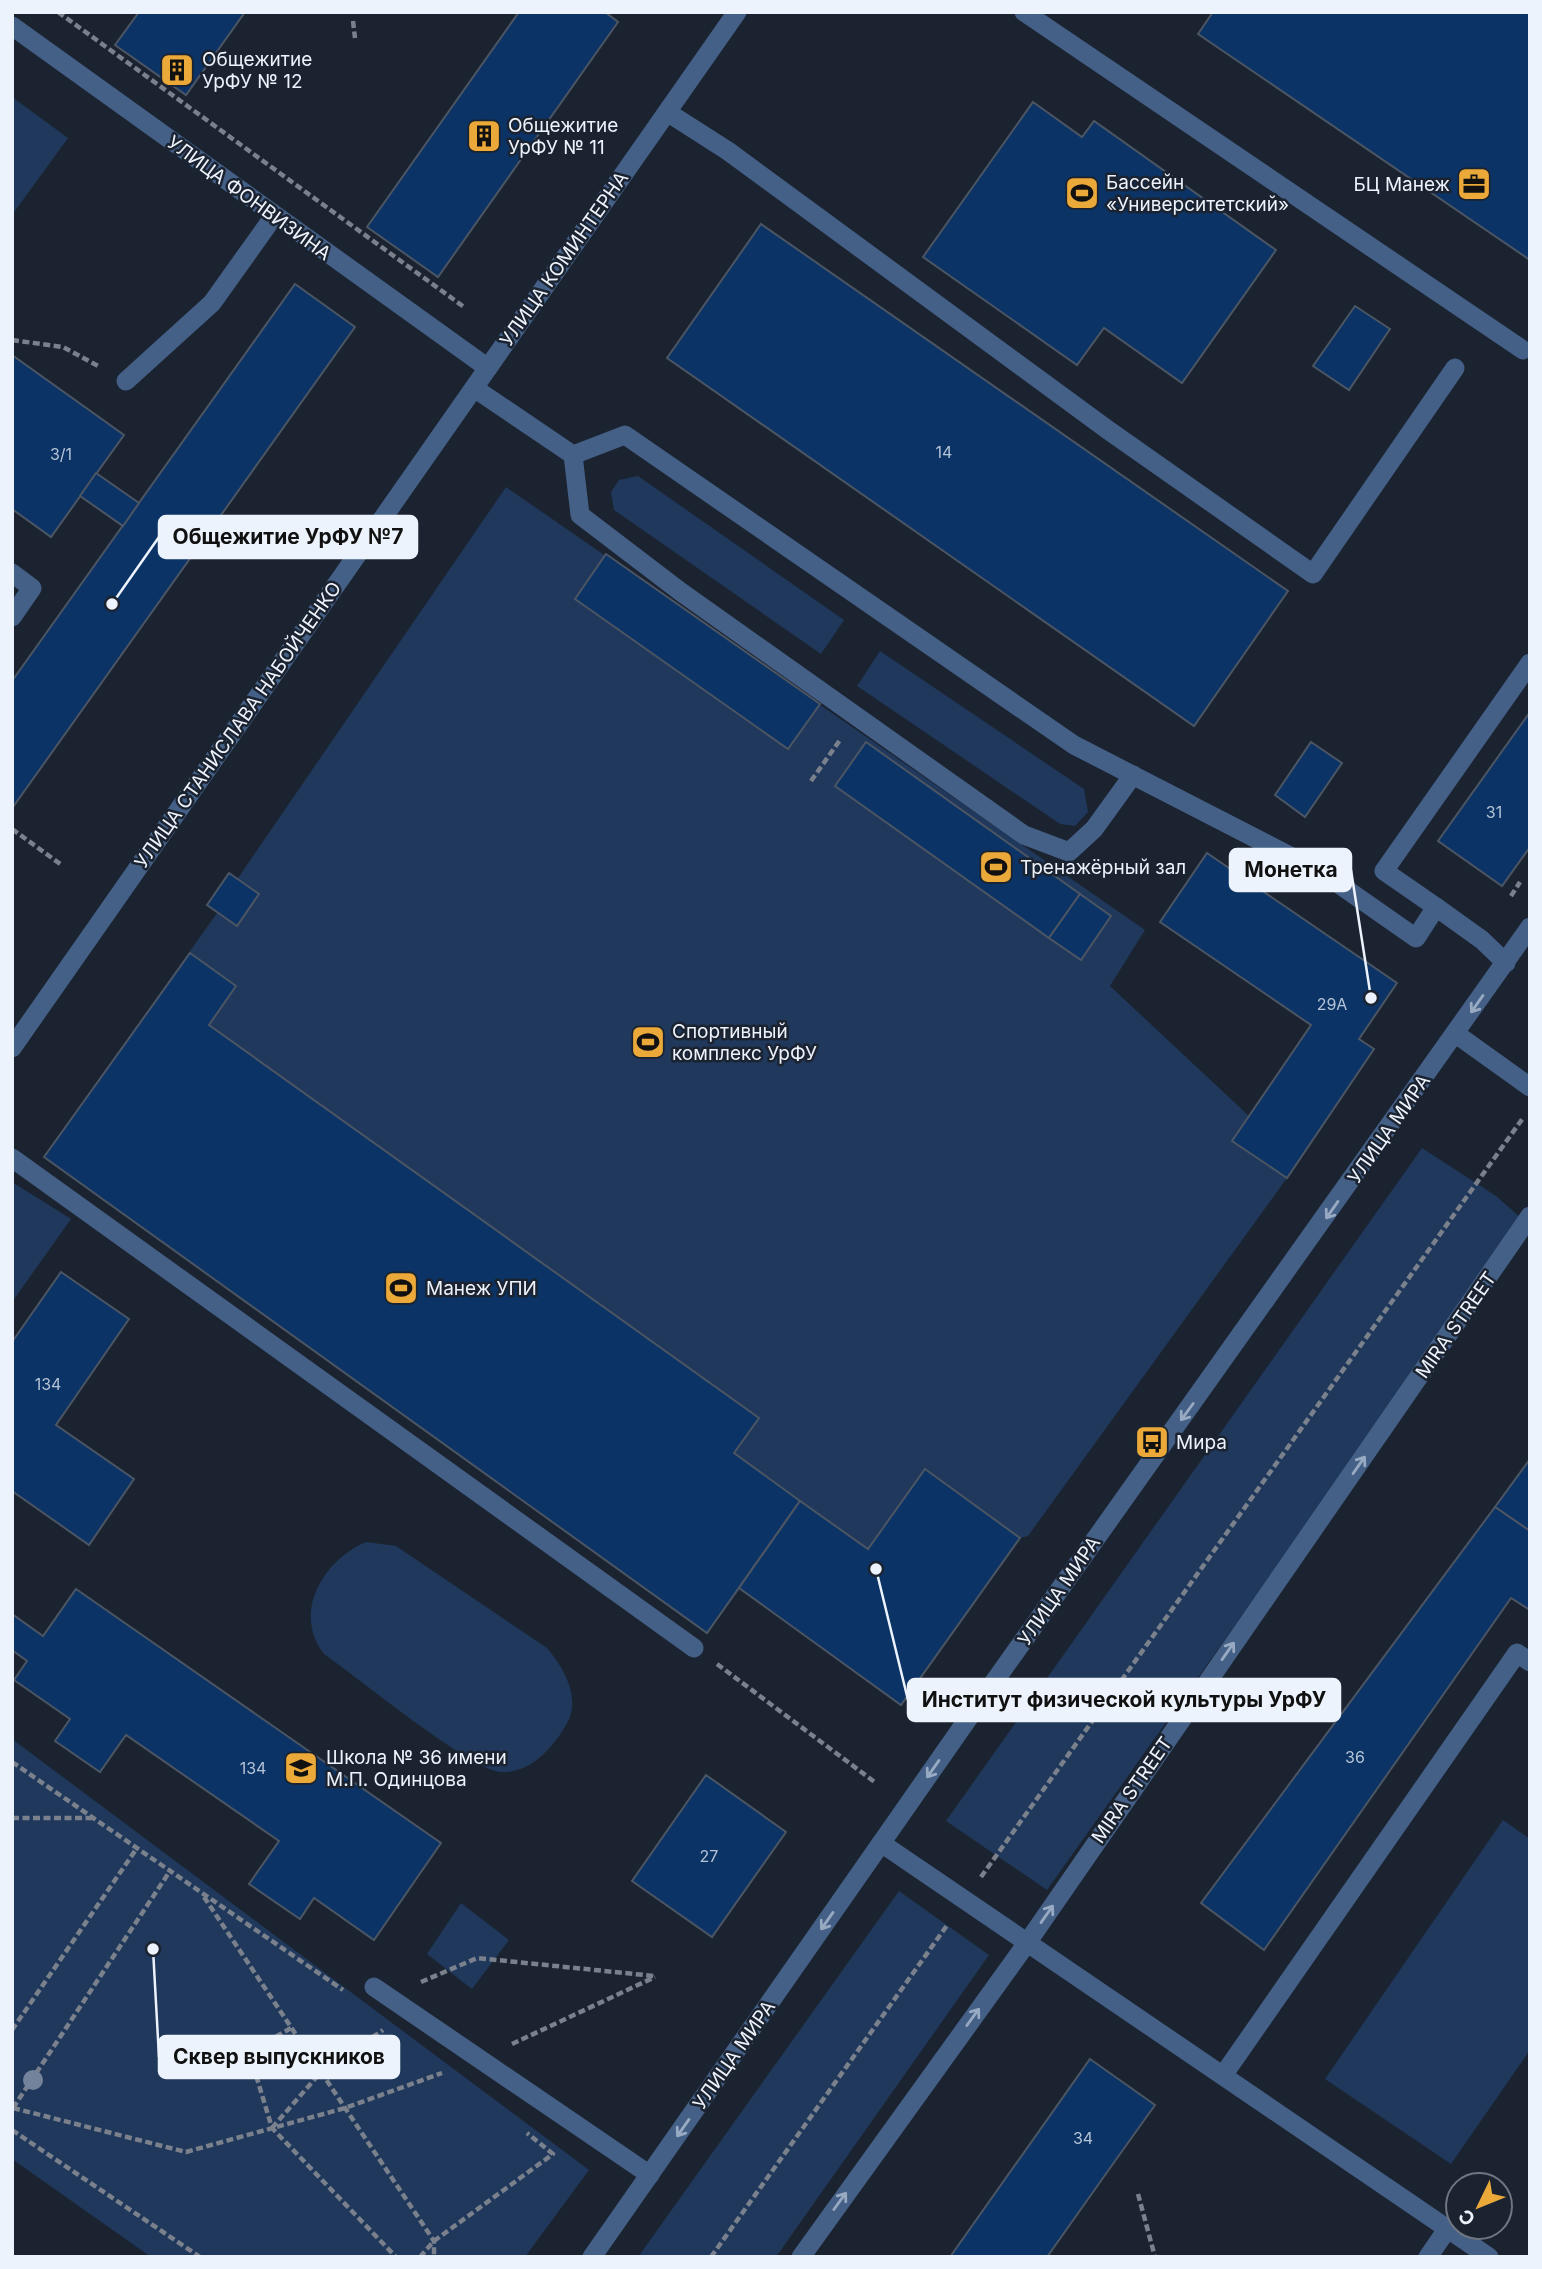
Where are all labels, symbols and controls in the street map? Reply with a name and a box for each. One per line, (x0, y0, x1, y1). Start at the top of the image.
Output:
place label: Общежитие УрФУ № 12 (202, 48, 312, 93)
building icon: Общежитие УрФУ № 12 (158, 51, 196, 89)
place label: Общежитие УрФУ № 11 (508, 114, 618, 159)
building icon: Общежитие УрФУ № 11 (465, 117, 503, 155)
street label: УЛИЦА ФОНВИЗИНА (163, 131, 335, 265)
office icon: БЦ Манеж (1455, 165, 1493, 203)
street label: УЛИЦА КОМИНТЕРНА (495, 167, 633, 351)
place label: Бассейн «Университетский» (1106, 171, 1289, 216)
place label: БЦ Манеж (1354, 173, 1450, 196)
sports icon: Бассейн «Университетский» (1063, 174, 1101, 212)
house number: 14 (936, 442, 952, 462)
house number: 3/1 (50, 444, 72, 464)
callout: Общежитие УрФУ №7 (159, 516, 417, 558)
text: Общежитие УрФУ №7 (173, 524, 403, 549)
street label: УЛИЦА СТАНИСЛАВА НАБОЙЧЕНКО (129, 577, 346, 873)
house number: 31 (1486, 802, 1502, 822)
sports icon: Тренажёрный зал (977, 848, 1015, 886)
callout: Монетка (1230, 849, 1351, 891)
place label: Тренажёрный зал (1020, 856, 1186, 879)
text: Монетка (1244, 857, 1338, 882)
house number: 29А (1317, 994, 1347, 1014)
one-way arrow (1470, 994, 1484, 1013)
place label: Спортивный комплекс УрФУ (672, 1020, 817, 1065)
sports icon: Спортивный комплекс УрФУ (629, 1023, 667, 1061)
street label: УЛИЦА МИРА (1343, 1070, 1435, 1188)
one-way arrow (1325, 1200, 1339, 1219)
street label: MIRA STREET (1411, 1267, 1501, 1383)
sports icon: Манеж УПИ (382, 1269, 420, 1307)
place label: Манеж УПИ (426, 1277, 537, 1300)
house number: 134 (35, 1374, 61, 1394)
one-way arrow (1180, 1402, 1194, 1421)
bus stop icon: Мира (1133, 1423, 1171, 1461)
place label: Мира (1176, 1431, 1227, 1454)
one-way arrow (1352, 1456, 1366, 1475)
street label: УЛИЦА МИРА (1013, 1532, 1105, 1650)
one-way arrow (1221, 1642, 1235, 1661)
callout: Институт физической культуры УрФУ (908, 1679, 1340, 1721)
text: Институт физической культуры УрФУ (922, 1687, 1327, 1712)
street label: MIRA STREET (1087, 1732, 1177, 1848)
place label: Школа № 36 имени М.П. Одинцова (326, 1746, 507, 1791)
house number: 36 (1345, 1747, 1365, 1767)
school or university icon: Школа № 36 имени М.П. Одинцова (282, 1749, 320, 1787)
house number: 134 (240, 1758, 266, 1778)
one-way arrow (926, 1759, 940, 1778)
house number: 27 (700, 1846, 718, 1866)
one-way arrow (1040, 1905, 1054, 1924)
one-way arrow (820, 1911, 834, 1930)
street label: УЛИЦА МИРА (688, 1996, 780, 2114)
one-way arrow (966, 2008, 980, 2027)
callout: Сквер выпускников (159, 2036, 399, 2078)
text: Сквер выпускников (173, 2044, 385, 2069)
one-way arrow (676, 2118, 690, 2137)
house number: 34 (1073, 2128, 1093, 2148)
north arrow (1444, 2171, 1514, 2241)
one-way arrow (833, 2192, 848, 2211)
text: С (1454, 2204, 1480, 2230)

